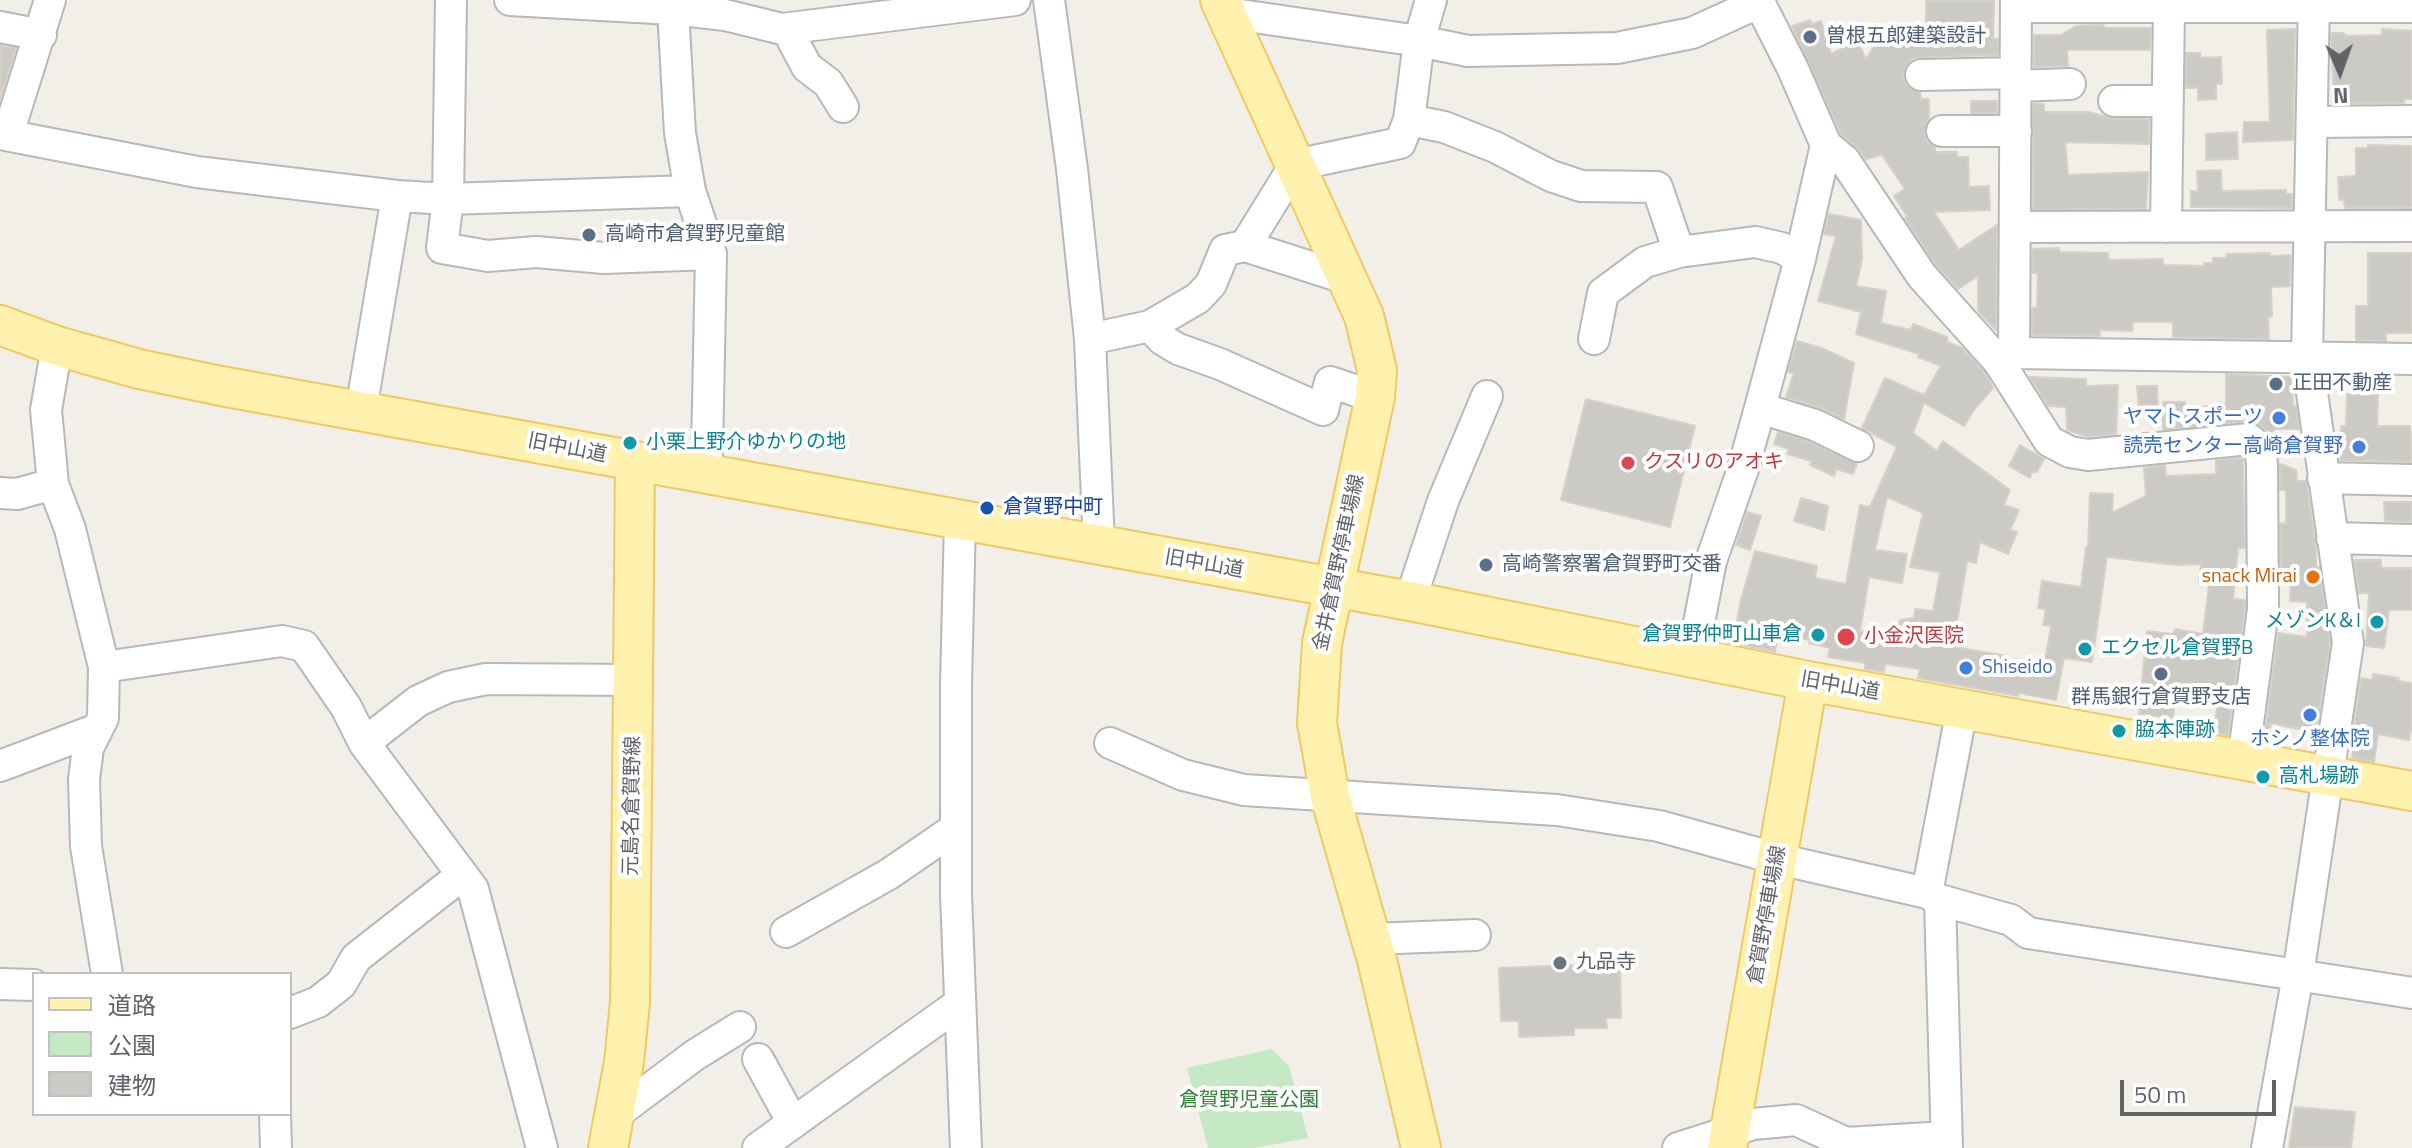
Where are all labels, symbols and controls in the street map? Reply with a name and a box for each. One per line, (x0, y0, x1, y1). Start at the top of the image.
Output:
place label: 曽根五郎建築設計 (1826, 25, 1986, 49)
marker: 曽根五郎建築設計 (1801, 28, 1819, 46)
north arrow (2300, 32, 2380, 112)
text: N (2333, 79, 2349, 113)
place label: 高崎市倉賀野児童館 (605, 223, 785, 247)
marker: 高崎市倉賀野児童館 (580, 226, 598, 244)
place label: 正田不動産 (2292, 372, 2392, 396)
marker: 正田不動産 (2267, 375, 2285, 393)
place label: ヤマトスポーツ (2123, 406, 2263, 430)
marker: ヤマトスポーツ (2270, 409, 2288, 427)
street label: 旧中山道 (525, 430, 609, 468)
place label: 小栗上野介ゆかりの地 (646, 431, 846, 455)
marker: 小栗上野介ゆかりの地 (621, 434, 639, 452)
place label: 読売センター高崎倉賀野 (2123, 435, 2343, 459)
marker: 読売センター高崎倉賀野 (2350, 438, 2368, 456)
place label: クスリのアオキ (1644, 451, 1784, 475)
marker: クスリのアオキ (1619, 454, 1637, 472)
street label: 金井倉賀野停車場線 (1310, 472, 1370, 654)
place label: 倉賀野中町 (1003, 496, 1103, 520)
marker: 倉賀野中町 (978, 499, 996, 517)
street label: 旧中山道 (1163, 546, 1245, 584)
place label: 高崎警察署倉賀野町交番 (1502, 553, 1722, 577)
marker: 高崎警察署倉賀野町交番 (1477, 556, 1495, 574)
place label: snack Mirai (2202, 565, 2297, 589)
marker: snack Mirai (2304, 568, 2322, 586)
place label: メゾンK＆I (2265, 610, 2361, 634)
marker: メゾンK＆I (2368, 613, 2386, 631)
place label: 倉賀野仲町山車倉 (1642, 623, 1802, 647)
place label: 小金沢医院 (1864, 625, 1964, 649)
marker: 倉賀野仲町山車倉 (1809, 626, 1827, 644)
marker: 小金沢医院 (1835, 626, 1857, 648)
place label: エクセル倉賀野B (2101, 637, 2253, 661)
marker: エクセル倉賀野B (2076, 640, 2094, 658)
place label: Shiseido (1982, 656, 2053, 680)
marker: Shiseido (1957, 659, 1975, 677)
marker: 群馬銀行倉賀野支店 (2152, 665, 2170, 683)
street label: 旧中山道 (1799, 668, 1881, 706)
place label: 群馬銀行倉賀野支店 (2071, 686, 2251, 710)
marker: ホシノ整体院 (2301, 706, 2319, 724)
place label: 脇本陣跡 (2135, 719, 2215, 743)
marker: 脇本陣跡 (2110, 722, 2128, 740)
place label: ホシノ整体院 (2250, 728, 2370, 752)
street label: 元島名倉賀野線 (620, 736, 646, 876)
place label: 高札場跡 (2279, 765, 2359, 789)
marker: 高札場跡 (2254, 768, 2272, 786)
street label: 倉賀野停車場線 (1744, 844, 1792, 986)
place label: 九品寺 (1576, 951, 1636, 975)
marker: 九品寺 (1551, 954, 1569, 972)
legend (32, 972, 292, 1116)
text: 道路 (108, 987, 156, 1023)
text: 公園 (108, 1027, 156, 1063)
scale bar (2124, 1064, 2280, 1114)
text: 建物 (108, 1067, 156, 1103)
text: 50 m (2134, 1076, 2186, 1112)
park label: 倉賀野児童公園 (1179, 1089, 1319, 1113)

